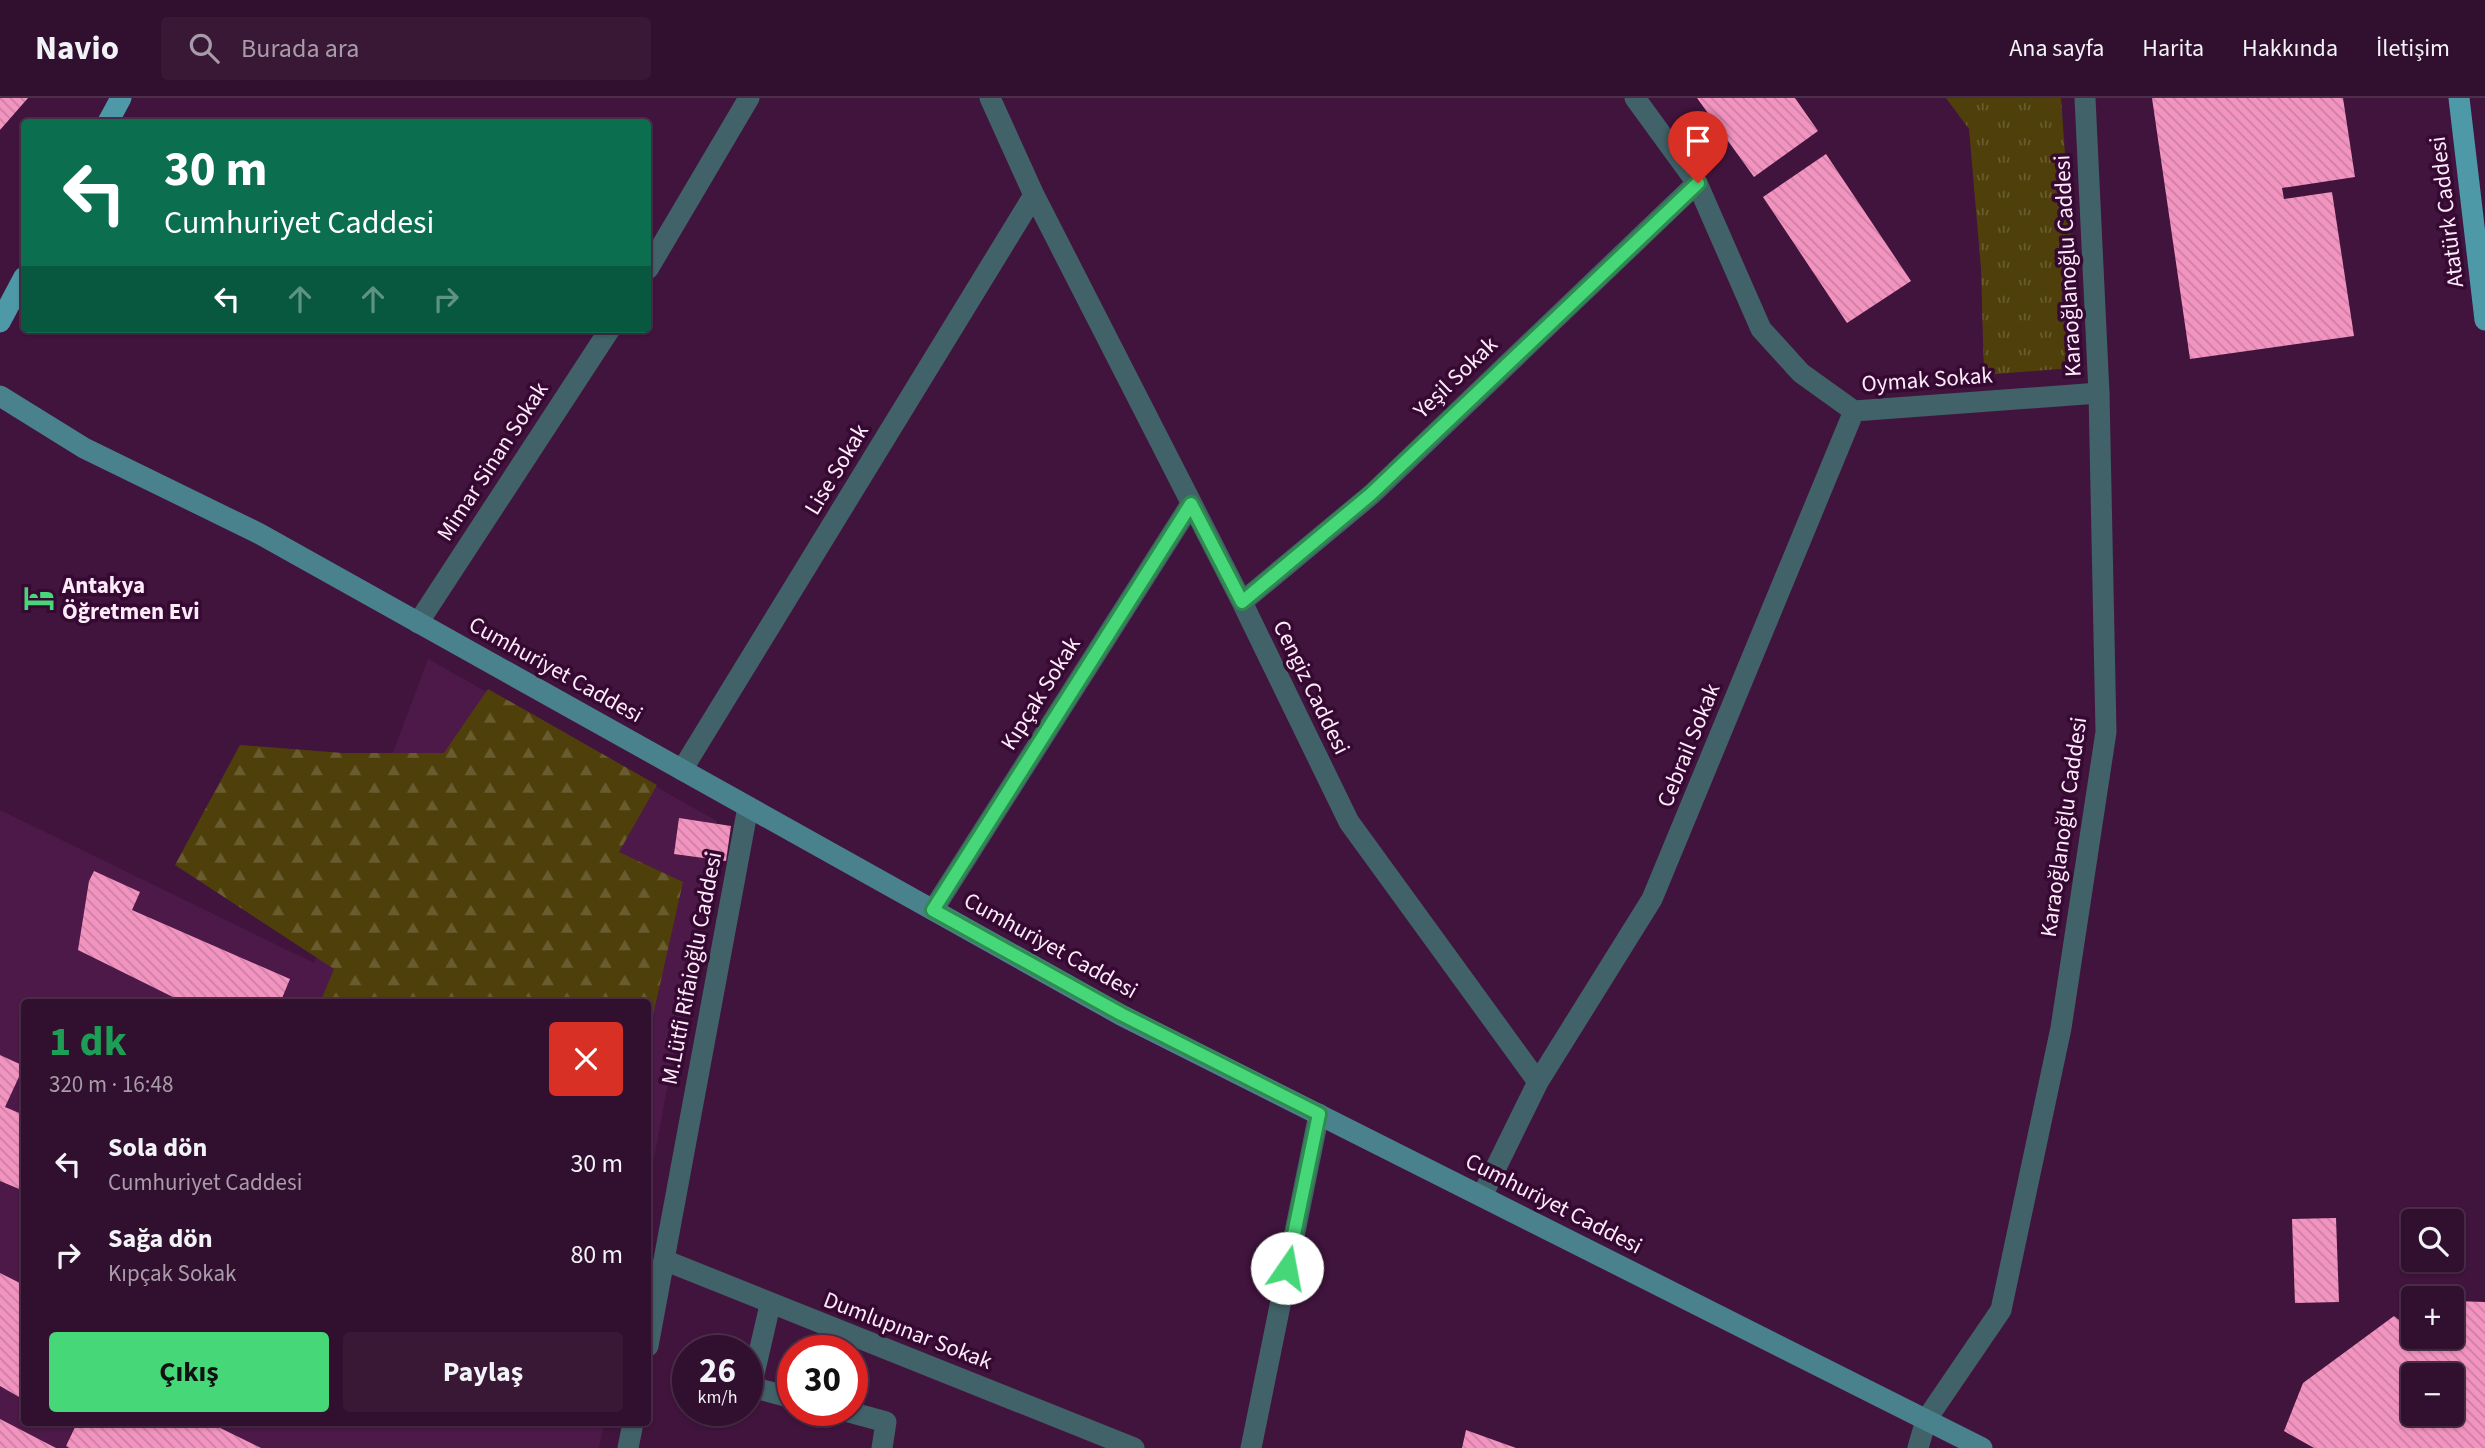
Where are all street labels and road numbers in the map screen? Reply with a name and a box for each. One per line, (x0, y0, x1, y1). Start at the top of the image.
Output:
street label: Atatürk Caddesi (2421, 135, 2472, 289)
street label: Karaoğlanoğlu Caddesi (2045, 154, 2090, 378)
street label: Yeşil Sokak (1405, 328, 1505, 427)
street label: Oymak Sokak (1860, 358, 1994, 401)
street label: Mimar Sinan Sokak (429, 375, 557, 547)
street label: Lise Sokak (796, 417, 877, 521)
street label: Cumhuriyet Caddesi (463, 608, 649, 731)
street label: Cengiz Caddesi (1265, 615, 1358, 760)
street label: Kıpçak Sokak (992, 630, 1089, 756)
street label: Cebrail Sokak (1649, 678, 1729, 812)
street label: Karaoğlanoğlu Caddesi (2032, 715, 2095, 939)
street label: M.Lütfi Rifaioğlu Caddesi (653, 849, 730, 1087)
street label: Cumhuriyet Caddesi (958, 884, 1144, 1007)
street label: Cumhuriyet Caddesi (1460, 1145, 1648, 1262)
street label: Dumlupınar Sokak (819, 1283, 997, 1378)

